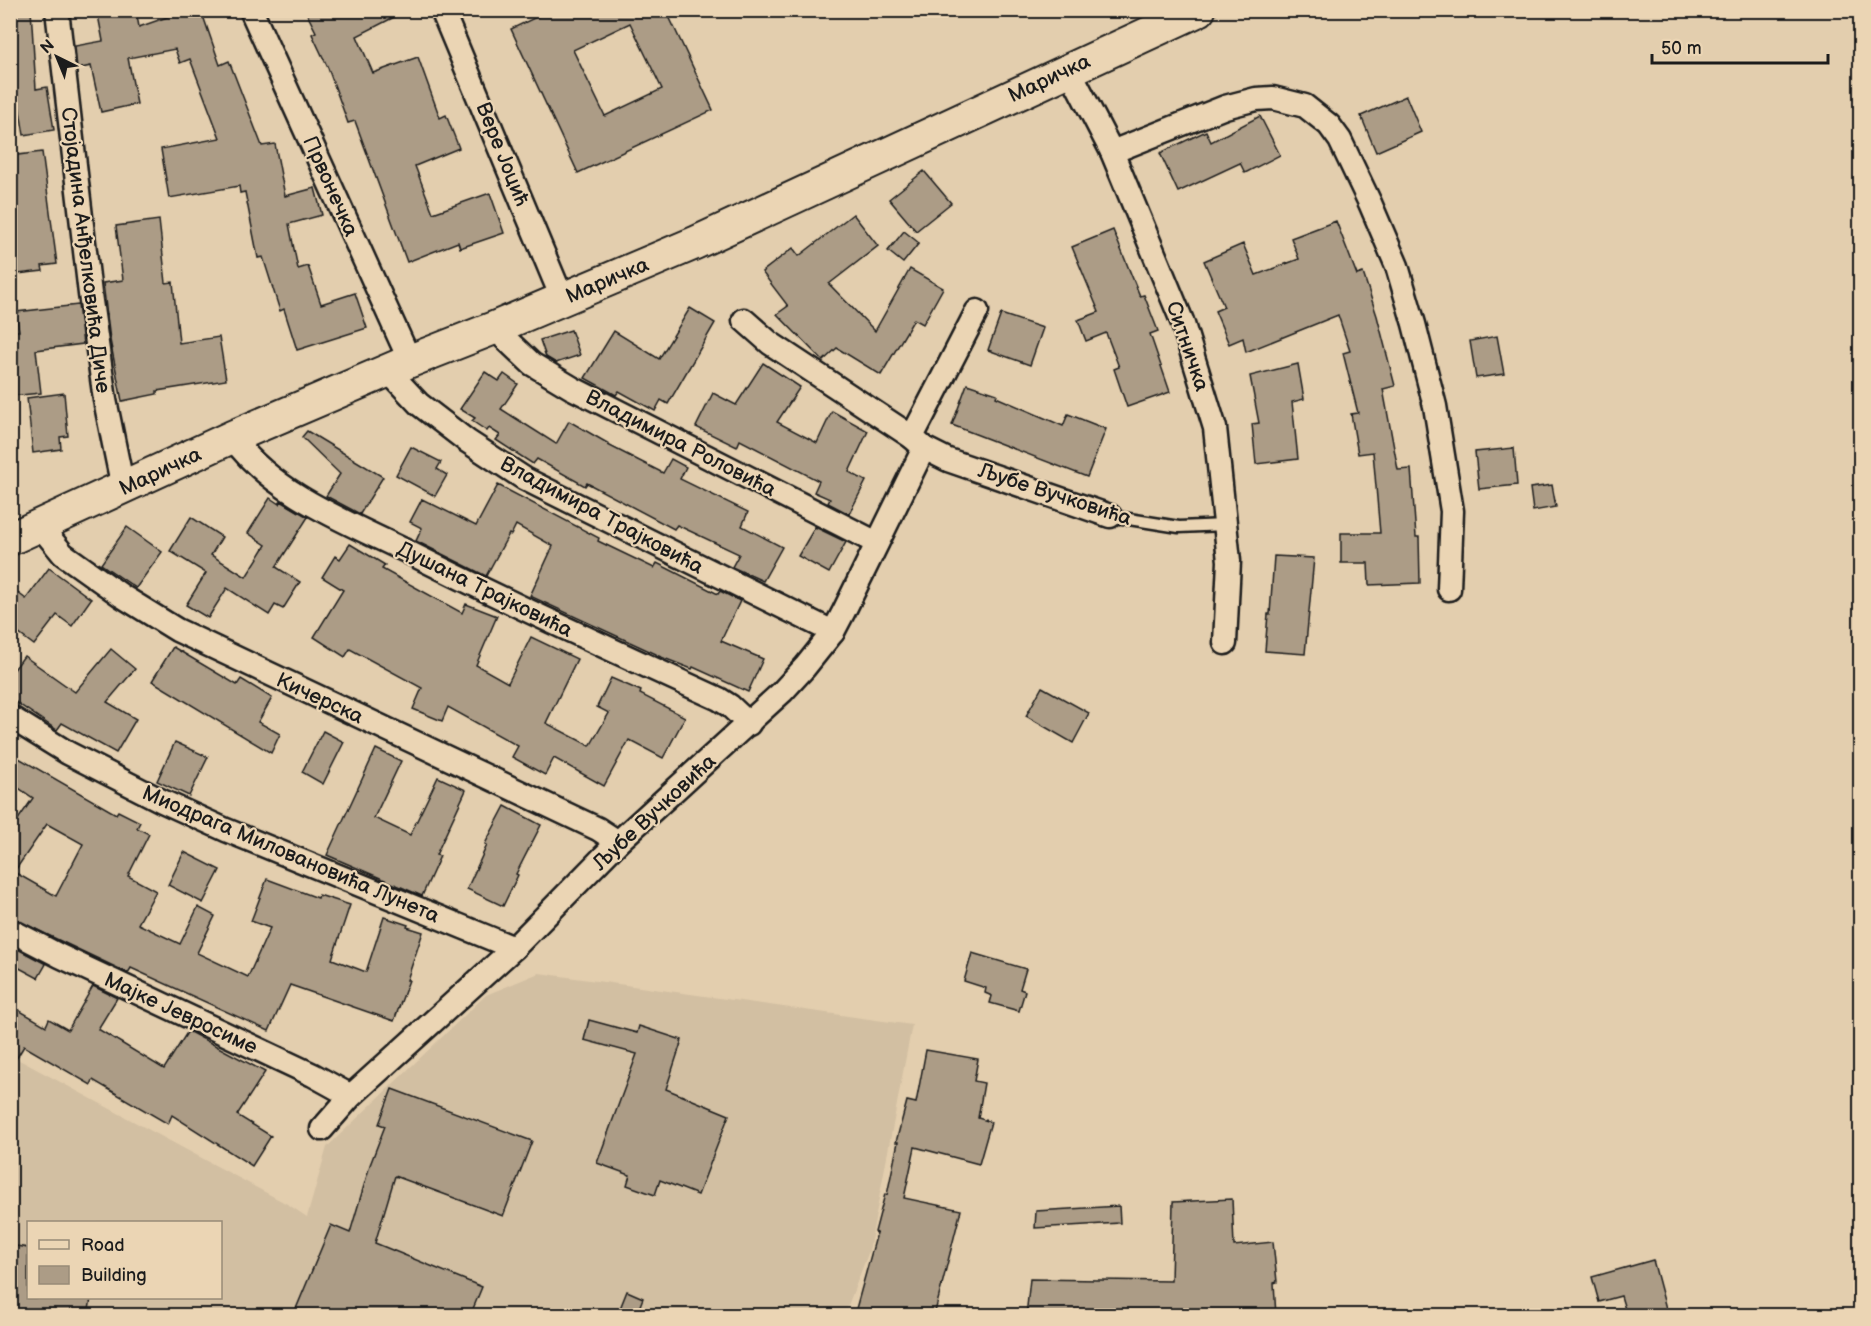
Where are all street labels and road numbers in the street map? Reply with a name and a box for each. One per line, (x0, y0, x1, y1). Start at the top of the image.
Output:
street label: Маричка (1004, 48, 1095, 108)
street label: Вере Јоцић (470, 99, 535, 210)
street label: Стојадина Анђелковића Диче (56, 106, 115, 395)
street label: Првонечка (297, 132, 364, 241)
street label: Маричка (562, 252, 653, 309)
street label: Ситничка (1161, 298, 1215, 395)
street label: Владимира Роловића (581, 385, 781, 503)
street label: Маричка (115, 441, 206, 501)
street label: Владимира Трајковића (496, 451, 708, 580)
street label: Љубе Вучковића (974, 458, 1135, 531)
street label: Душана Трајковића (393, 536, 577, 643)
street label: Кичерска (272, 667, 368, 730)
street label: Љубе Вучковића (587, 748, 722, 877)
street label: Миодрага Миловановића Лунета (138, 780, 444, 929)
street label: Мајке Јевросиме (100, 967, 262, 1060)

